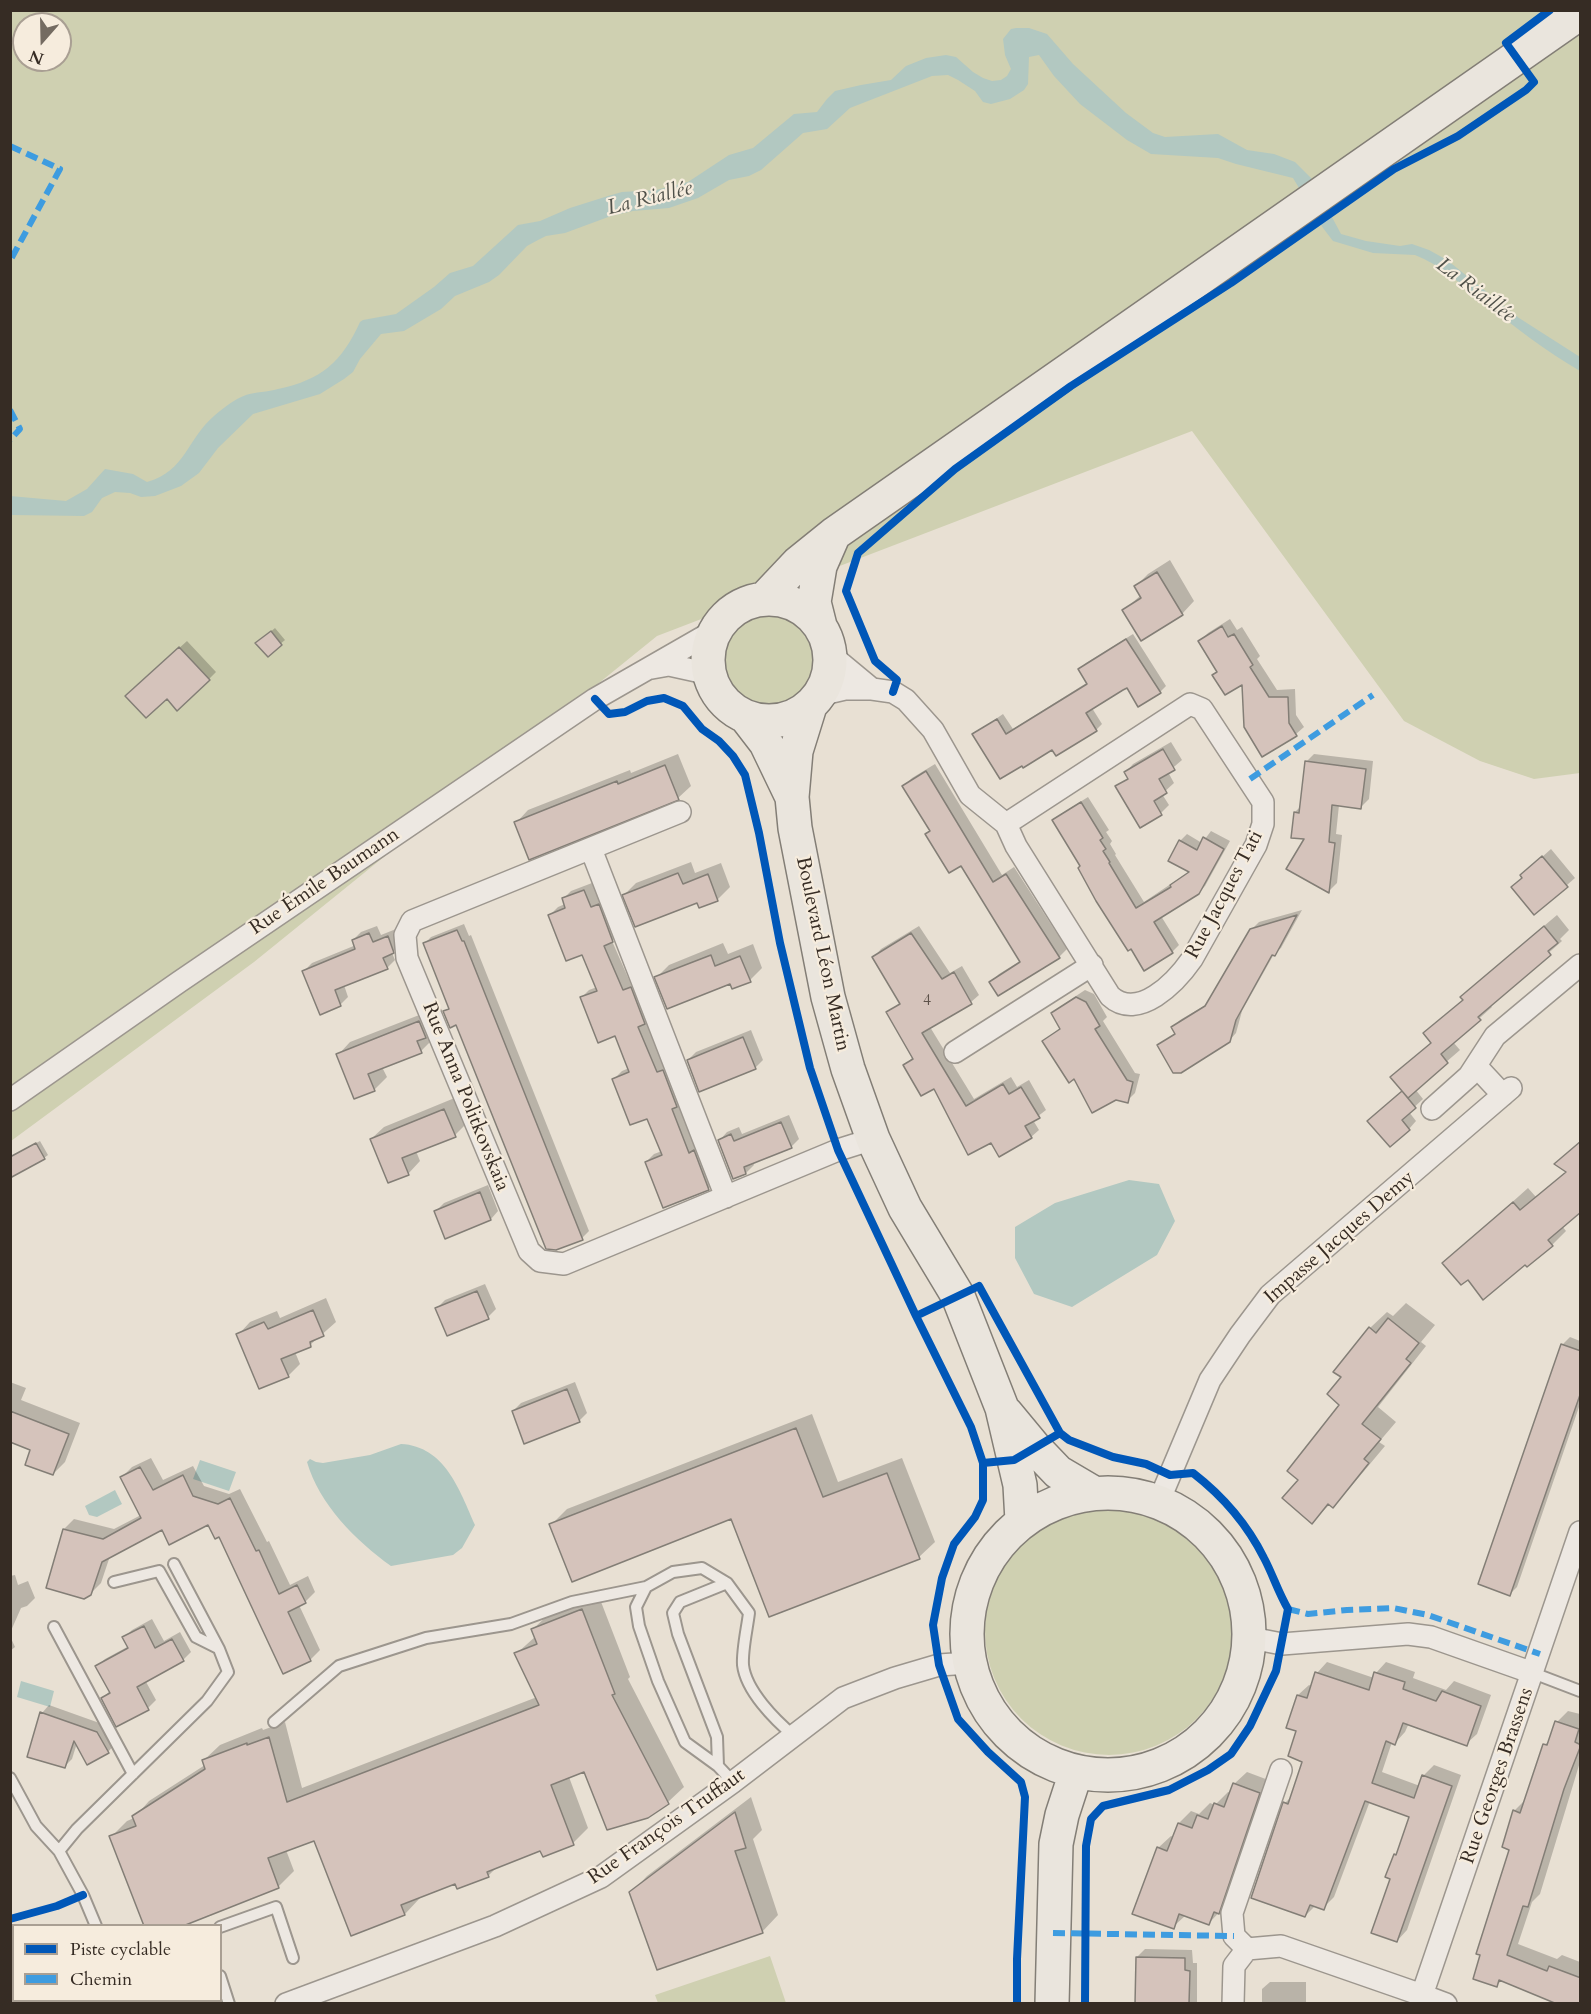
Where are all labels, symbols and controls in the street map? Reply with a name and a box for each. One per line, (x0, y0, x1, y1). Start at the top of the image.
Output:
north arrow (12, 12, 72, 72)
text: N (26, 44, 47, 70)
water label: La Riallée (605, 176, 695, 222)
water label: La Riaillée (1431, 253, 1519, 329)
street label: Rue Émile Baumann (246, 823, 404, 941)
street label: Rue Jacques Tati (1181, 827, 1269, 963)
street label: Boulevard Léon Martin (790, 854, 854, 1054)
house number: 4 (923, 991, 931, 1011)
street label: Rue Anna Politkovskaia (416, 999, 514, 1195)
street label: Impasse Jacques Demy (1260, 1166, 1420, 1310)
street label: Rue Georges Brassens (1457, 1685, 1539, 1867)
street label: Rue François Truffaut (584, 1764, 750, 1890)
legend (12, 1924, 222, 2002)
text: Piste cyclable (70, 1937, 171, 1962)
text: Chemin (70, 1967, 132, 1992)

